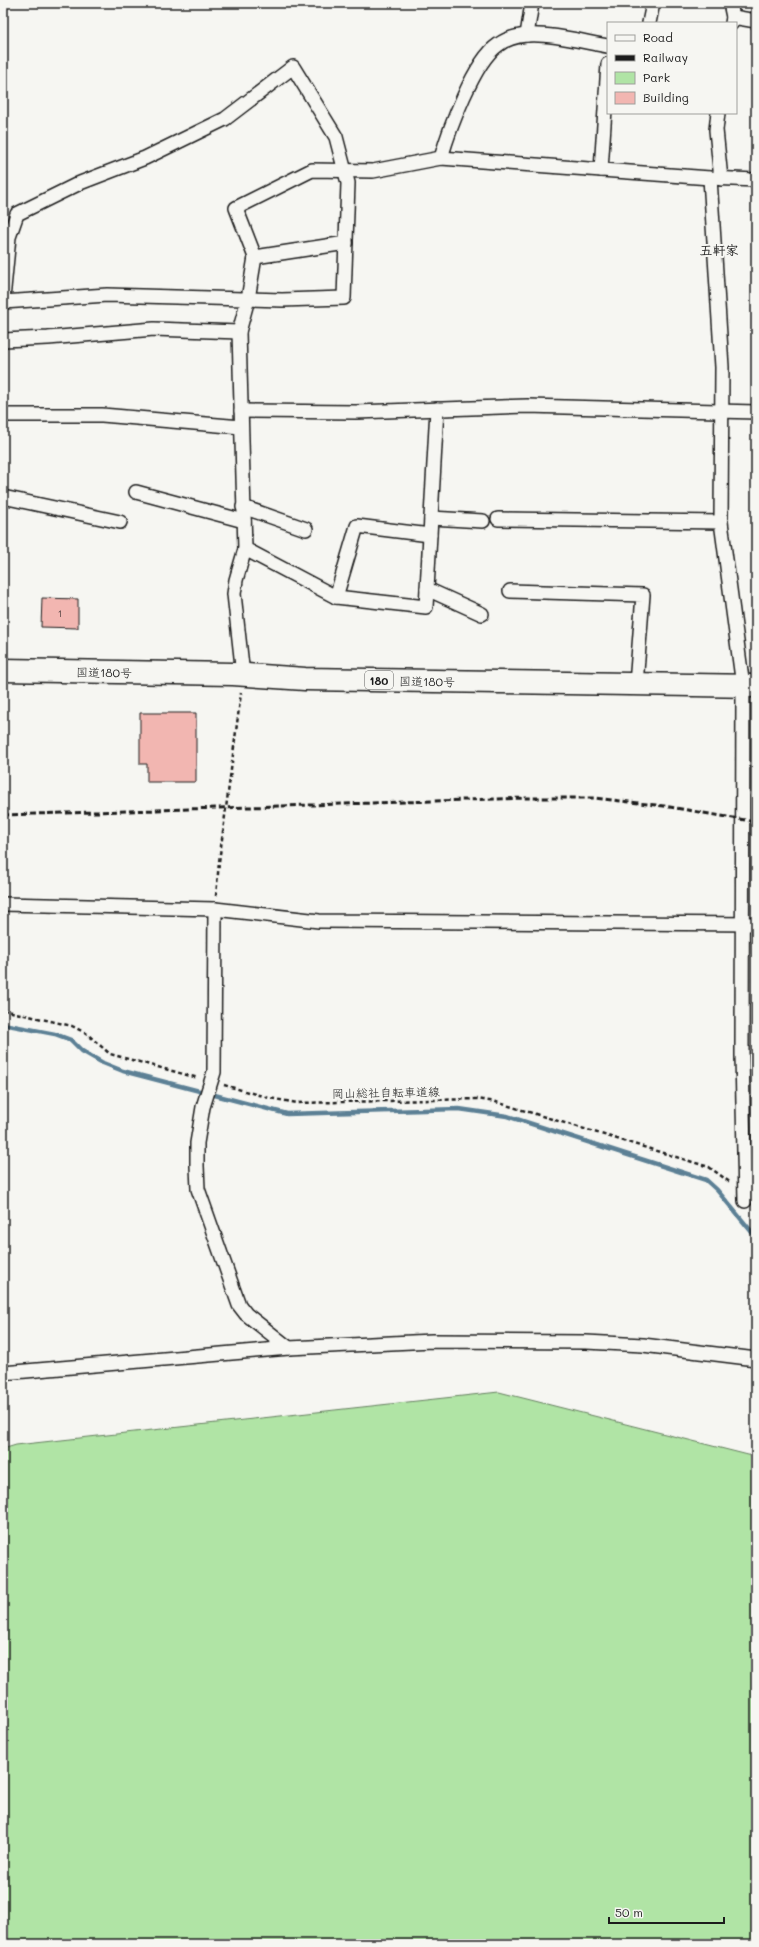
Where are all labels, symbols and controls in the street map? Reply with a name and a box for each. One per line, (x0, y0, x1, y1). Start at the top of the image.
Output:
legend (607, 22, 737, 114)
text: Road (643, 29, 673, 45)
text: Railway (643, 49, 688, 65)
text: Park (643, 69, 670, 85)
text: Building (643, 89, 689, 105)
district label: 五軒家 (699, 241, 739, 258)
house number: 1 (58, 606, 62, 620)
street label: 国道180号 (76, 664, 132, 680)
road number: 180 (365, 671, 393, 689)
street label: 国道180号 (399, 673, 455, 689)
street label: 岡山総社自転車道線 (332, 1083, 440, 1101)
scale bar (609, 1899, 724, 1925)
text: 50 m (615, 1904, 643, 1920)

